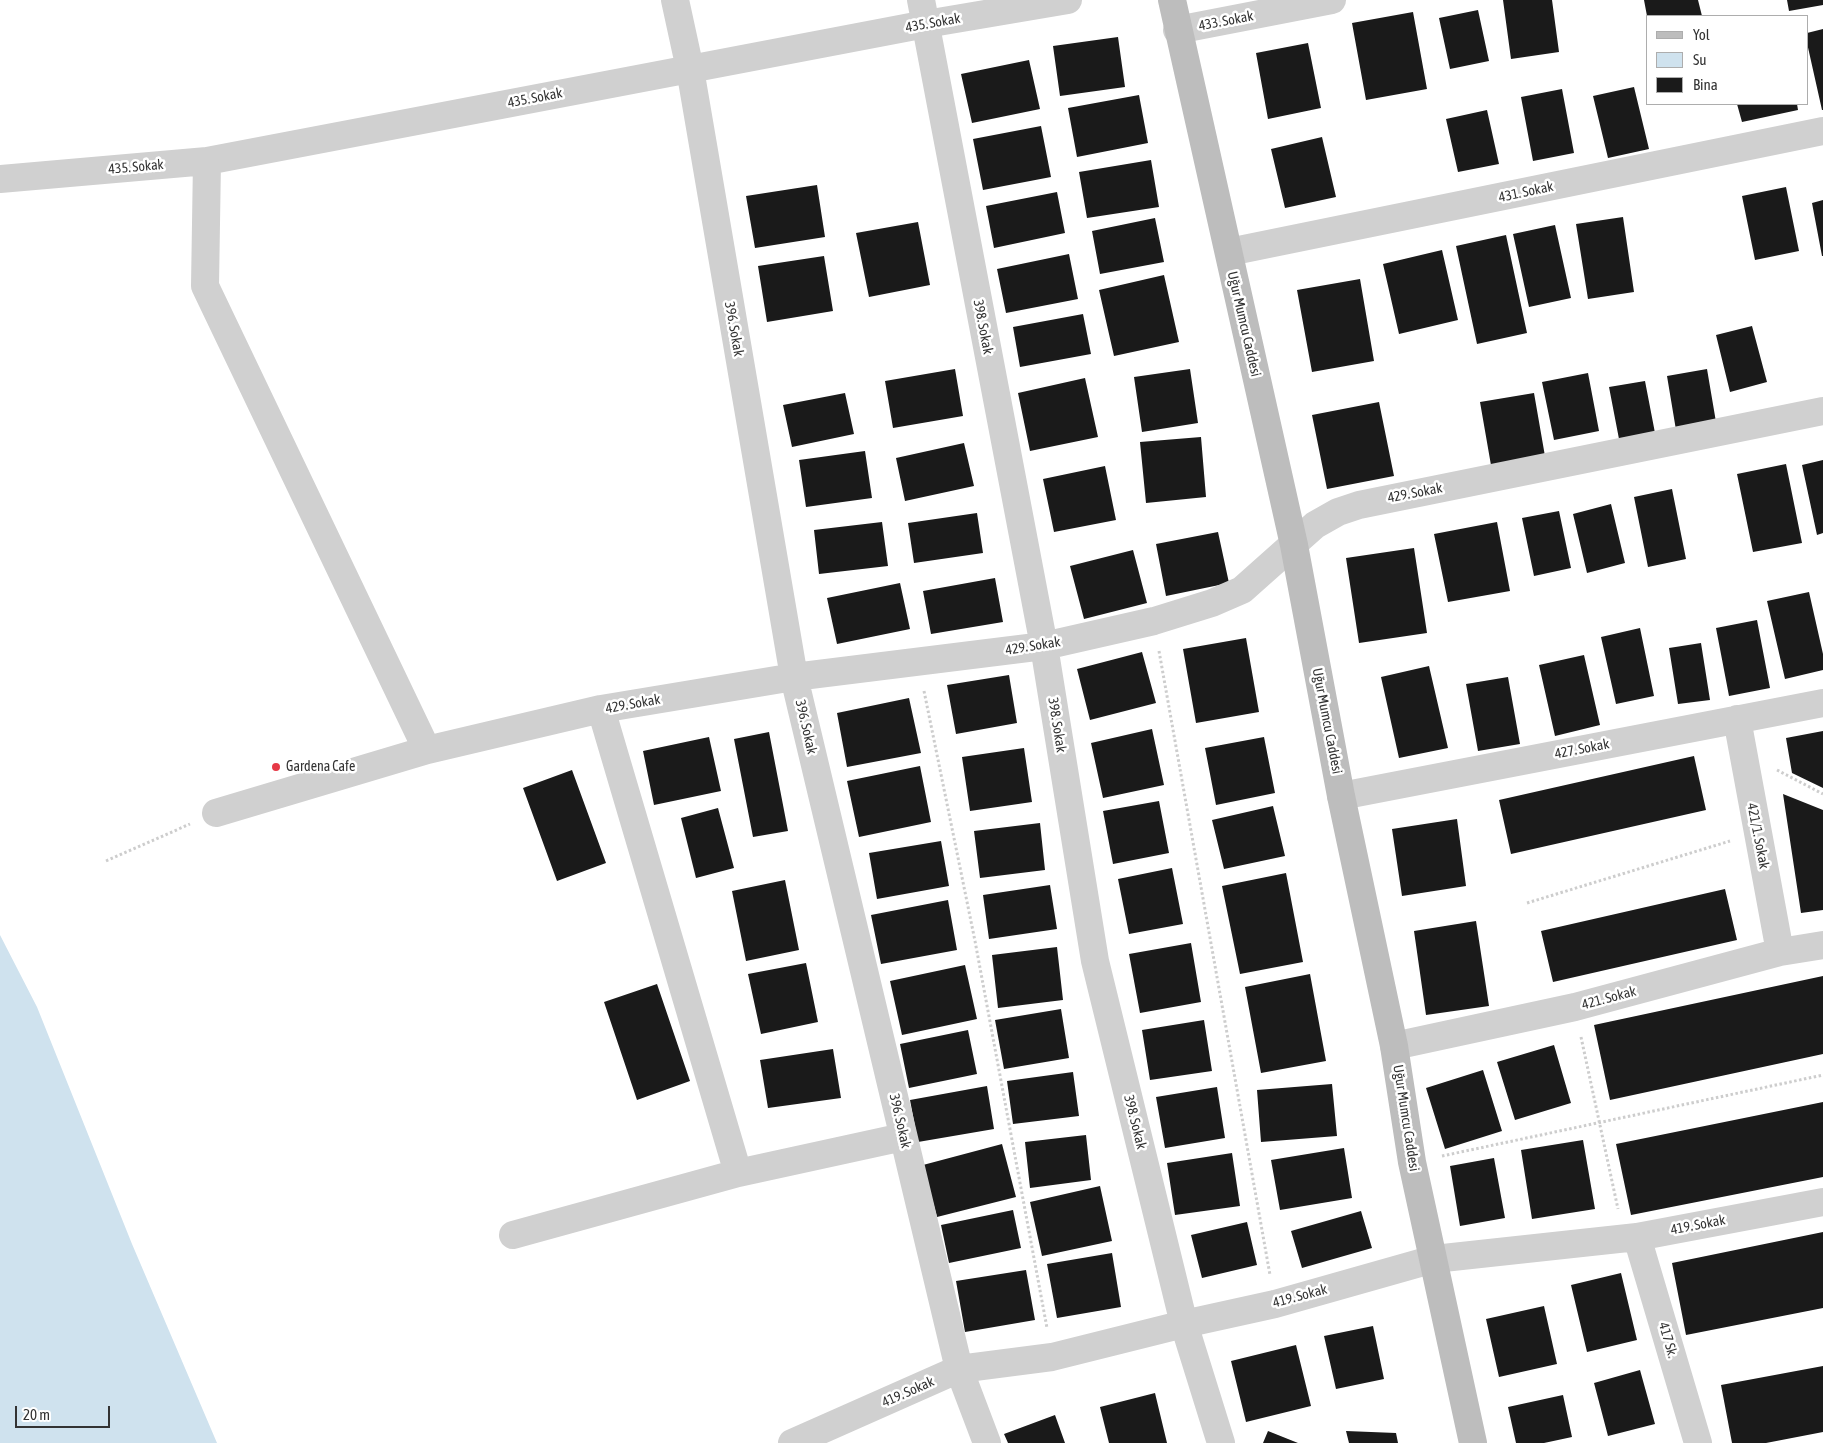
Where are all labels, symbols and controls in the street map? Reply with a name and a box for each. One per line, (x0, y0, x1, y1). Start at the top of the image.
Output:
street label: 433. Sokak (1197, 7, 1255, 35)
street label: 435. Sokak (904, 10, 962, 36)
legend (1646, 15, 1808, 105)
text: Yol (1693, 26, 1710, 43)
text: Su (1693, 51, 1707, 68)
text: Bina (1693, 76, 1718, 93)
street label: 435. Sokak (506, 84, 564, 112)
street label: 435. Sokak (108, 156, 164, 178)
street label: 431. Sokak (1497, 178, 1555, 206)
street label: Uğur Mumcu Caddesi (1224, 270, 1264, 378)
street label: 398. Sokak (969, 298, 997, 356)
street label: 396. Sokak (721, 300, 747, 358)
street label: 429. Sokak (1386, 479, 1444, 507)
street label: 429. Sokak (1004, 633, 1062, 659)
street label: Uğur Mumcu Caddesi (1308, 667, 1346, 775)
street label: 429. Sokak (604, 691, 662, 717)
street label: 398. Sokak (1044, 696, 1070, 754)
street label: 396. Sokak (792, 698, 820, 756)
street label: 427. Sokak (1553, 735, 1611, 763)
place label: Gardena Cafe (286, 759, 355, 775)
marker: Gardena Cafe (270, 761, 282, 773)
street label: 421/1. Sokak (1743, 802, 1773, 870)
street label: 421. Sokak (1580, 983, 1638, 1013)
street label: Uğur Mumcu Caddesi (1389, 1063, 1423, 1173)
street label: 396. Sokak (886, 1092, 914, 1150)
street label: 398. Sokak (1120, 1093, 1150, 1151)
street label: 419. Sokak (1669, 1211, 1727, 1239)
street label: 419. Sokak (1271, 1281, 1329, 1311)
street label: 417 Sk. (1655, 1320, 1681, 1360)
street label: 419. Sokak (879, 1373, 937, 1411)
scale bar (18, 1396, 112, 1428)
text: 20 m (23, 1406, 50, 1423)

